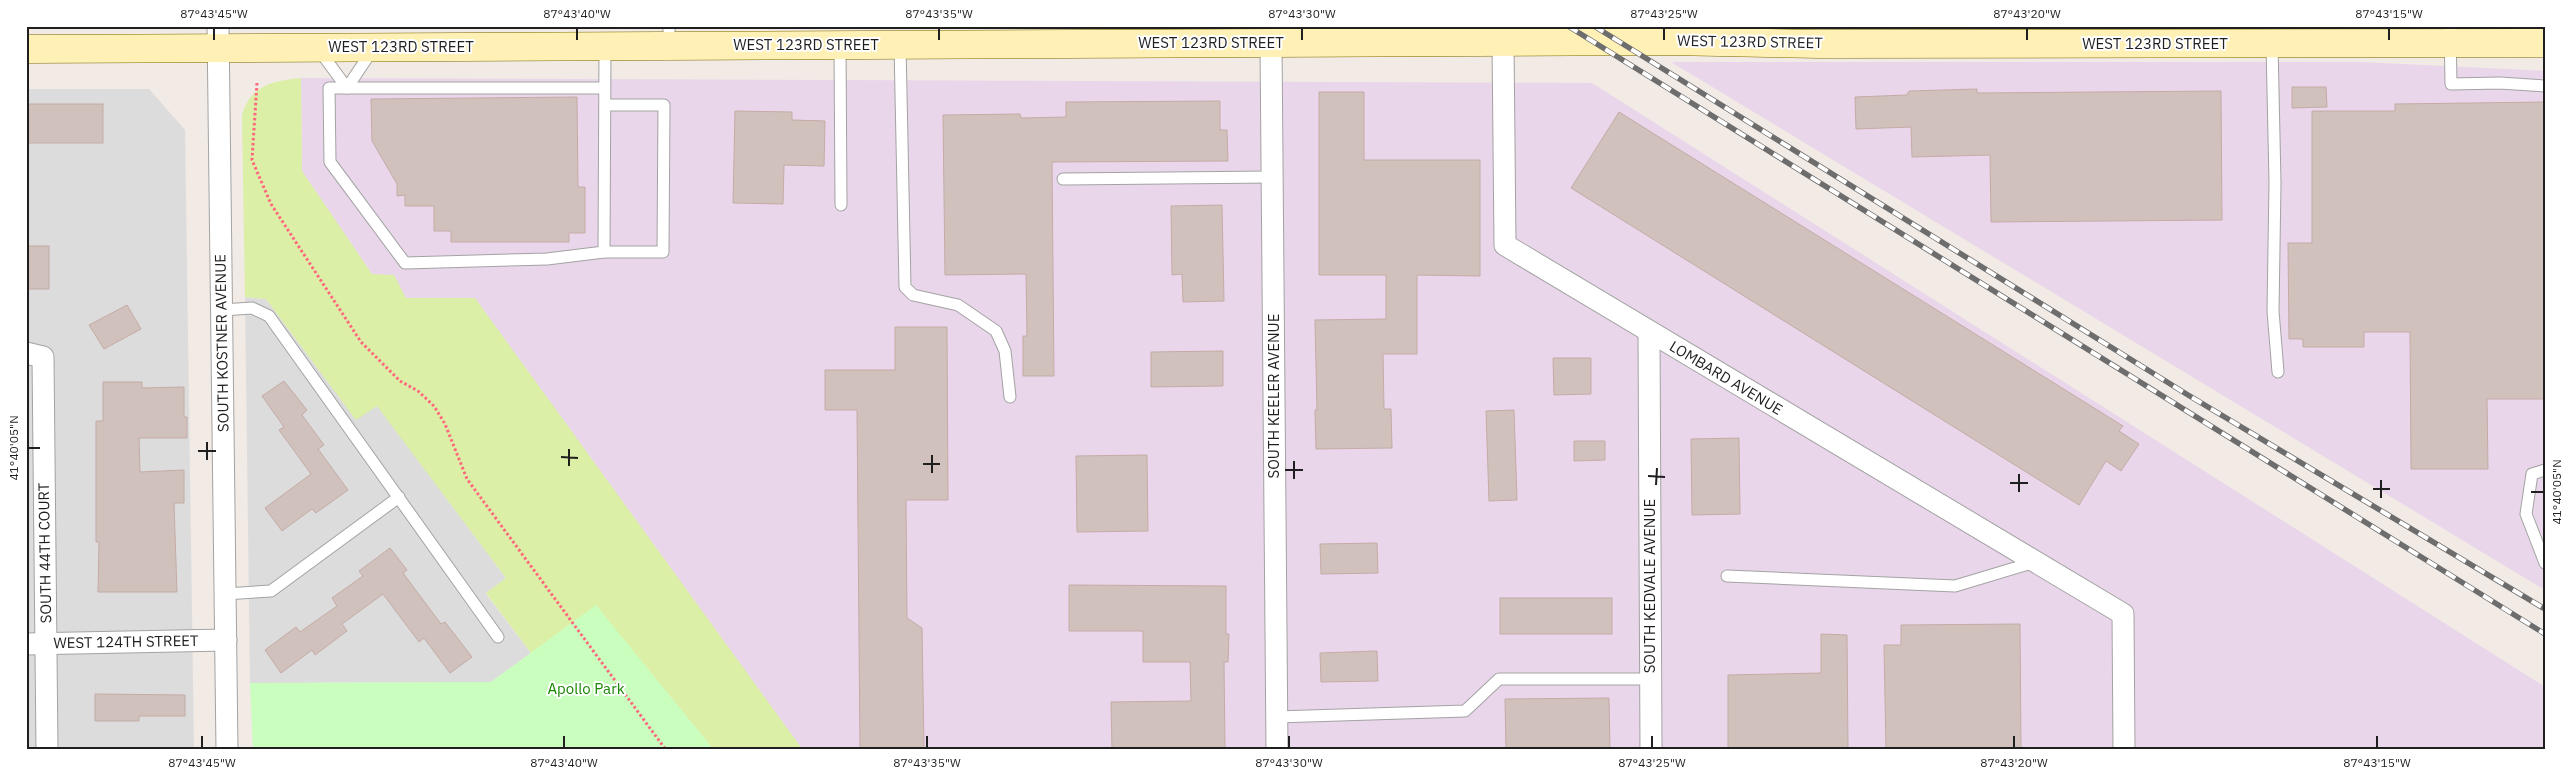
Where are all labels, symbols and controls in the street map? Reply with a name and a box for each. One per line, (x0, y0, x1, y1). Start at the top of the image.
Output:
text: 87°43'45"W (180, 6, 248, 21)
text: 87°43'40"W (543, 6, 611, 21)
text: 87°43'35"W (905, 6, 973, 21)
text: 87°43'30"W (1268, 6, 1336, 21)
text: 87°43'25"W (1630, 6, 1698, 21)
text: 87°43'20"W (1993, 6, 2061, 21)
text: 87°43'15"W (2355, 6, 2423, 21)
street label: WEST 123RD STREET (1677, 31, 1823, 52)
street label: WEST 123RD STREET (1138, 33, 1284, 52)
street label: WEST 123RD STREET (2082, 34, 2228, 53)
street label: WEST 123RD STREET (733, 35, 879, 54)
street label: WEST 123RD STREET (328, 37, 474, 56)
street label: SOUTH KOSTNER AVENUE (210, 254, 233, 432)
street label: SOUTH KEELER AVENUE (1264, 313, 1283, 479)
street label: LOMBARD AVENUE (1666, 336, 1786, 419)
text: 41°40'05"N (6, 415, 21, 481)
text: 41°40'05"N (2549, 459, 2564, 525)
street label: SOUTH 44TH COURT (34, 482, 55, 624)
street label: SOUTH KEDVALE AVENUE (1640, 499, 1659, 673)
street label: WEST 124TH STREET (53, 631, 199, 652)
park label: Apollo Park (547, 679, 625, 698)
text: 87°43'45"W (168, 755, 236, 770)
text: 87°43'40"W (530, 755, 598, 770)
text: 87°43'35"W (893, 755, 961, 770)
text: 87°43'30"W (1255, 755, 1323, 770)
text: 87°43'25"W (1618, 755, 1686, 770)
text: 87°43'20"W (1980, 755, 2048, 770)
text: 87°43'15"W (2343, 755, 2411, 770)

